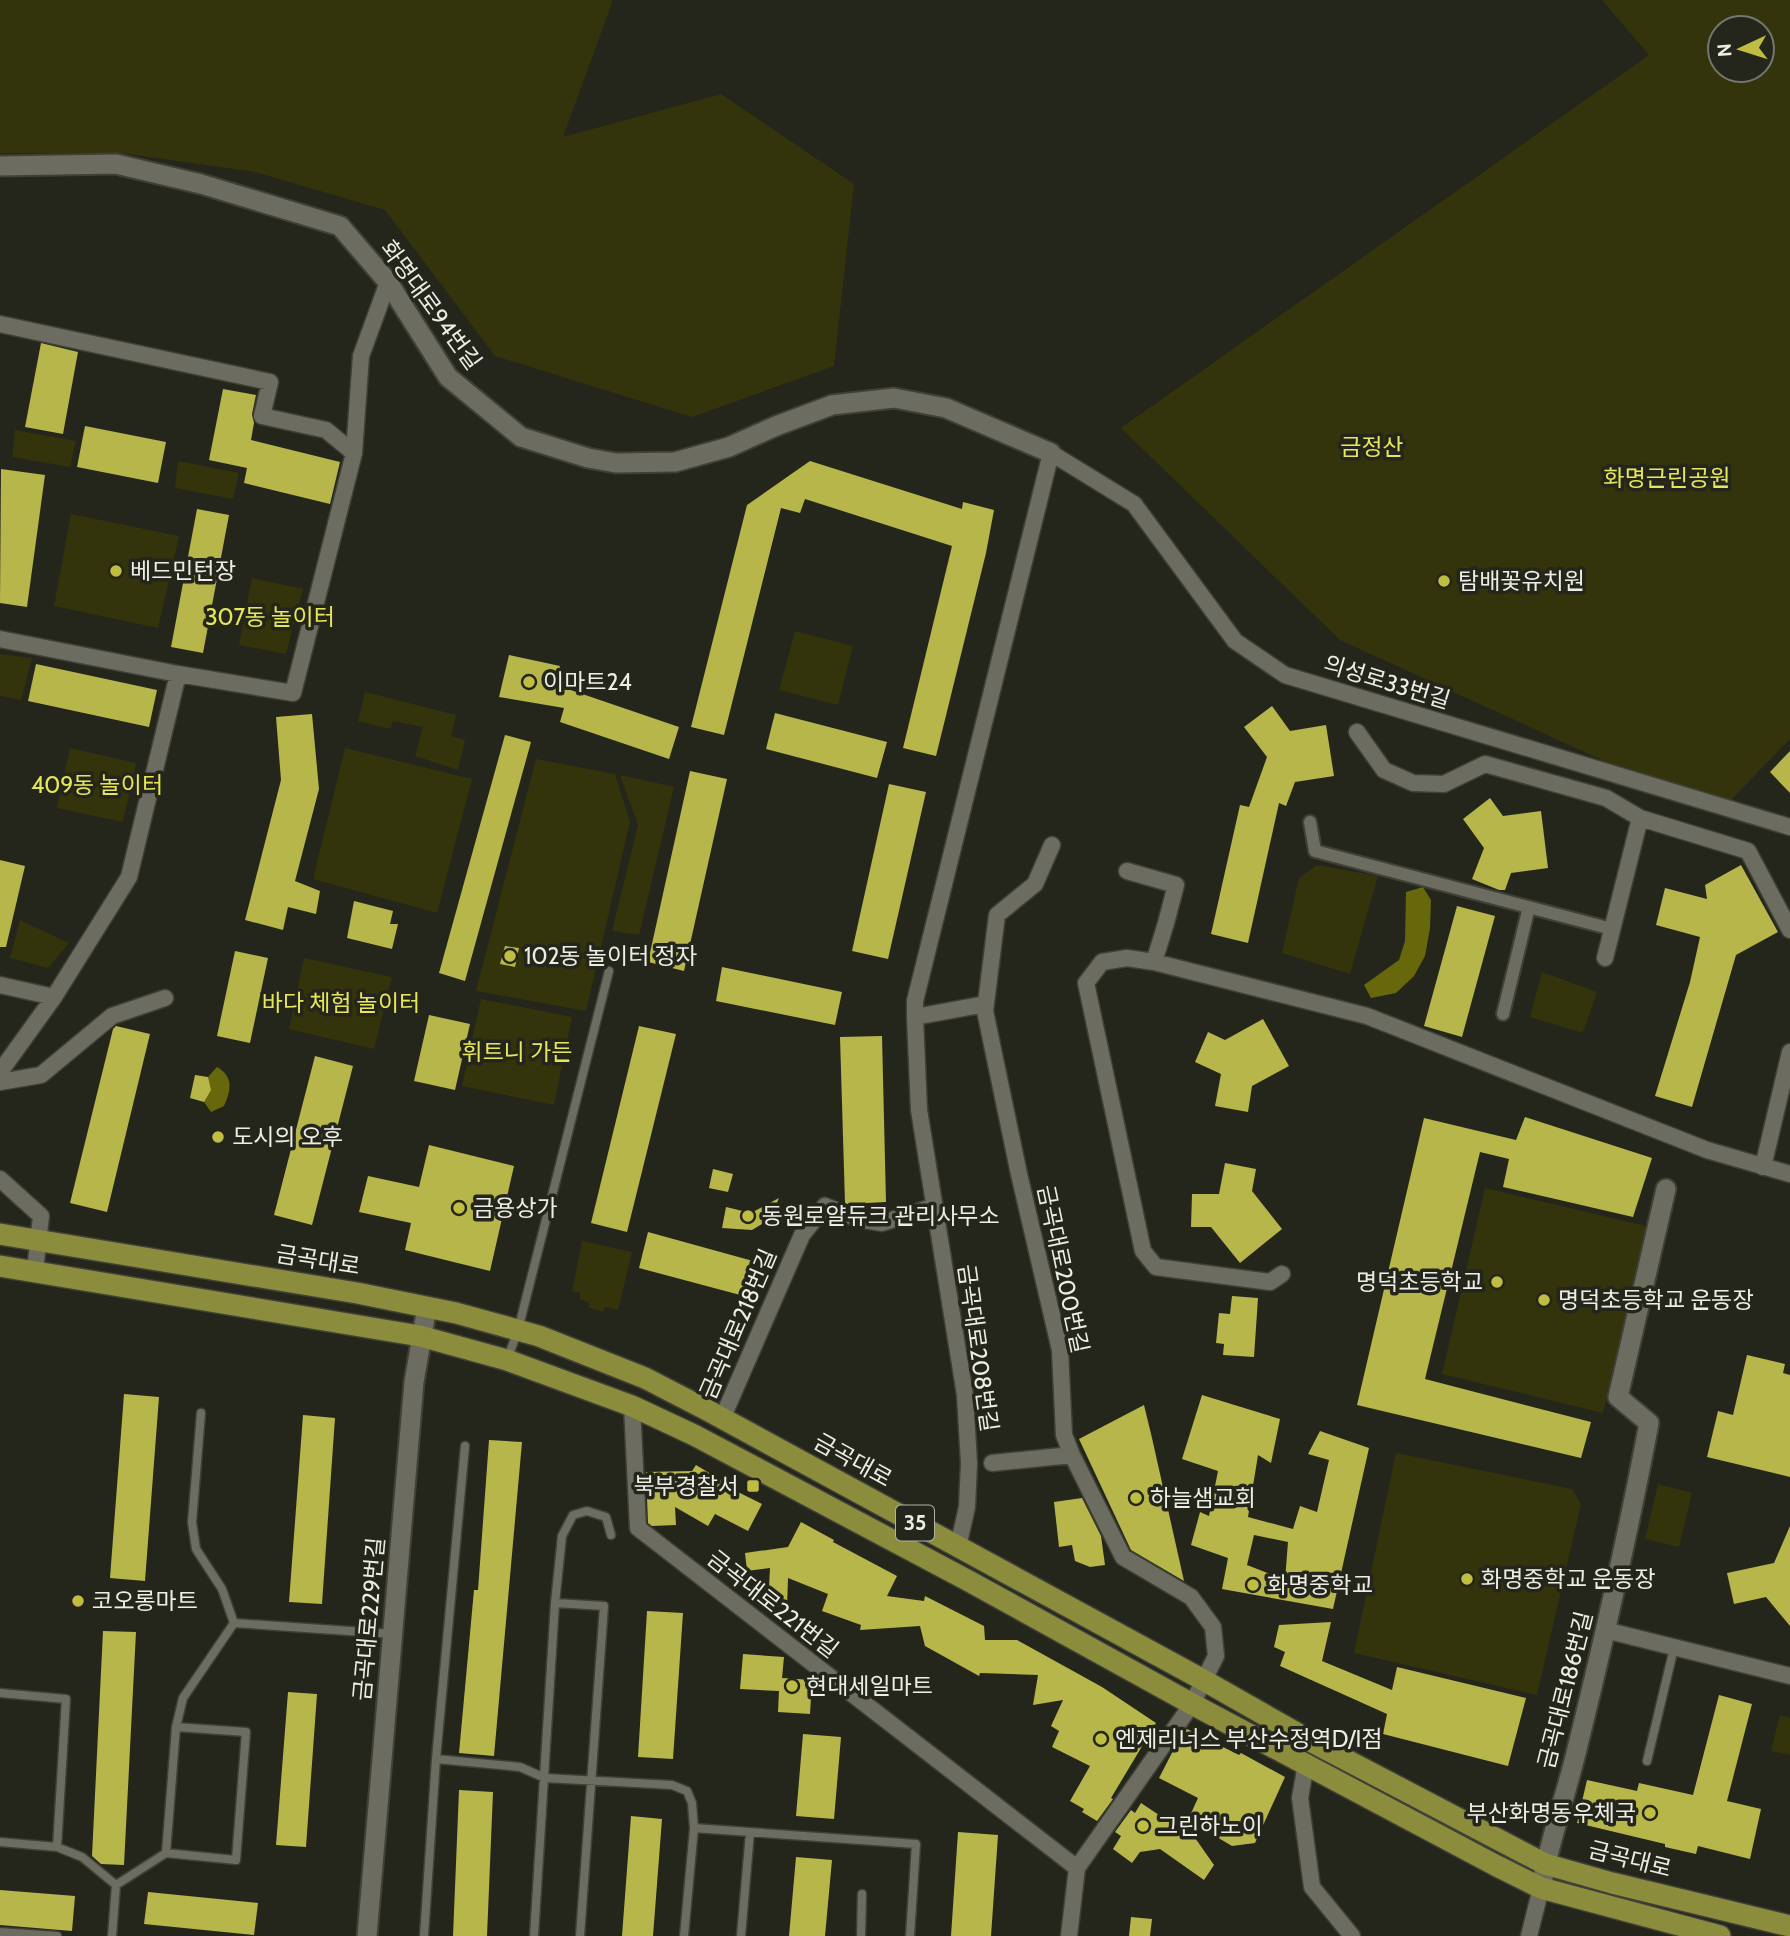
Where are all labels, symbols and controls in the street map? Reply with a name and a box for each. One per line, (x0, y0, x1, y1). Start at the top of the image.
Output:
north arrow (1706, 14, 1776, 84)
text: N (1713, 43, 1736, 58)
street label: 화명대로94번길 (375, 235, 487, 375)
park label: 금정산 (1340, 433, 1404, 461)
park label: 화명근린공원 (1604, 464, 1730, 492)
place label: 베드민턴장 (130, 557, 236, 585)
marker: 베드민턴장 (108, 563, 124, 579)
place label: 탐배꽃유치원 (1458, 567, 1585, 595)
marker: 탐배꽃유치원 (1436, 573, 1452, 589)
park label: 307동 놀이터 (205, 603, 335, 631)
street label: 의성로33번길 (1320, 650, 1454, 714)
place label: 이마트24 (543, 668, 632, 696)
marker: 이마트24 (521, 674, 537, 690)
park label: 409동 놀이터 (31, 771, 163, 799)
place label: 102동 놀이터 정자 (524, 942, 697, 970)
marker: 102동 놀이터 정자 (502, 948, 518, 964)
park label: 바다 체험 놀이터 (262, 989, 420, 1017)
park label: 휘트니 가든 (462, 1038, 572, 1066)
place label: 도시의 오후 (232, 1123, 343, 1151)
marker: 도시의 오후 (210, 1129, 226, 1145)
street label: 금곡대로200번길 (1032, 1182, 1094, 1356)
place label: 금용상가 (473, 1194, 558, 1222)
marker: 금용상가 (451, 1200, 467, 1216)
place label: 동원로얄듀크 관리사무소 (762, 1202, 1000, 1230)
marker: 동원로얄듀크 관리사무소 (740, 1208, 756, 1224)
street label: 금곡대로 (274, 1240, 362, 1280)
street label: 금곡대로218번길 (694, 1245, 782, 1403)
street label: 금곡대로208번길 (952, 1262, 1004, 1434)
place label: 명덕초등학교 (1356, 1268, 1483, 1296)
marker: 명덕초등학교 (1489, 1274, 1505, 1290)
place label: 명덕초등학교 운동장 (1558, 1286, 1754, 1314)
marker: 명덕초등학교 운동장 (1536, 1292, 1552, 1308)
street label: 금곡대로 (809, 1427, 897, 1493)
place label: 북부경찰서 (633, 1472, 739, 1500)
marker: 북부경찰서 (745, 1478, 761, 1494)
place label: 하늘샘교회 (1150, 1484, 1256, 1512)
marker: 하늘샘교회 (1128, 1490, 1144, 1506)
road number: 35 (896, 1506, 934, 1540)
street label: 금곡대로229번길 (348, 1536, 390, 1702)
street label: 금곡대로221번길 (702, 1544, 844, 1664)
place label: 화명중학교 운동장 (1481, 1565, 1655, 1593)
place label: 화명중학교 (1267, 1571, 1373, 1599)
marker: 화명중학교 운동장 (1459, 1571, 1475, 1587)
marker: 화명중학교 (1245, 1577, 1261, 1593)
place label: 코오롱마트 (92, 1587, 198, 1615)
marker: 코오롱마트 (70, 1593, 86, 1609)
street label: 금곡대로186번길 (1532, 1608, 1598, 1772)
place label: 현대세일마트 (806, 1672, 933, 1700)
marker: 현대세일마트 (784, 1678, 800, 1694)
place label: 엔제리너스 부산수정역D/I점 (1115, 1725, 1383, 1753)
marker: 엔제리너스 부산수정역D/I점 (1093, 1731, 1109, 1747)
place label: 부산화명동우체국 (1467, 1799, 1636, 1827)
marker: 부산화명동우체국 (1642, 1805, 1658, 1821)
place label: 그린하노이 (1157, 1812, 1263, 1840)
marker: 그린하노이 (1135, 1818, 1151, 1834)
street label: 금곡대로 (1586, 1835, 1674, 1883)

